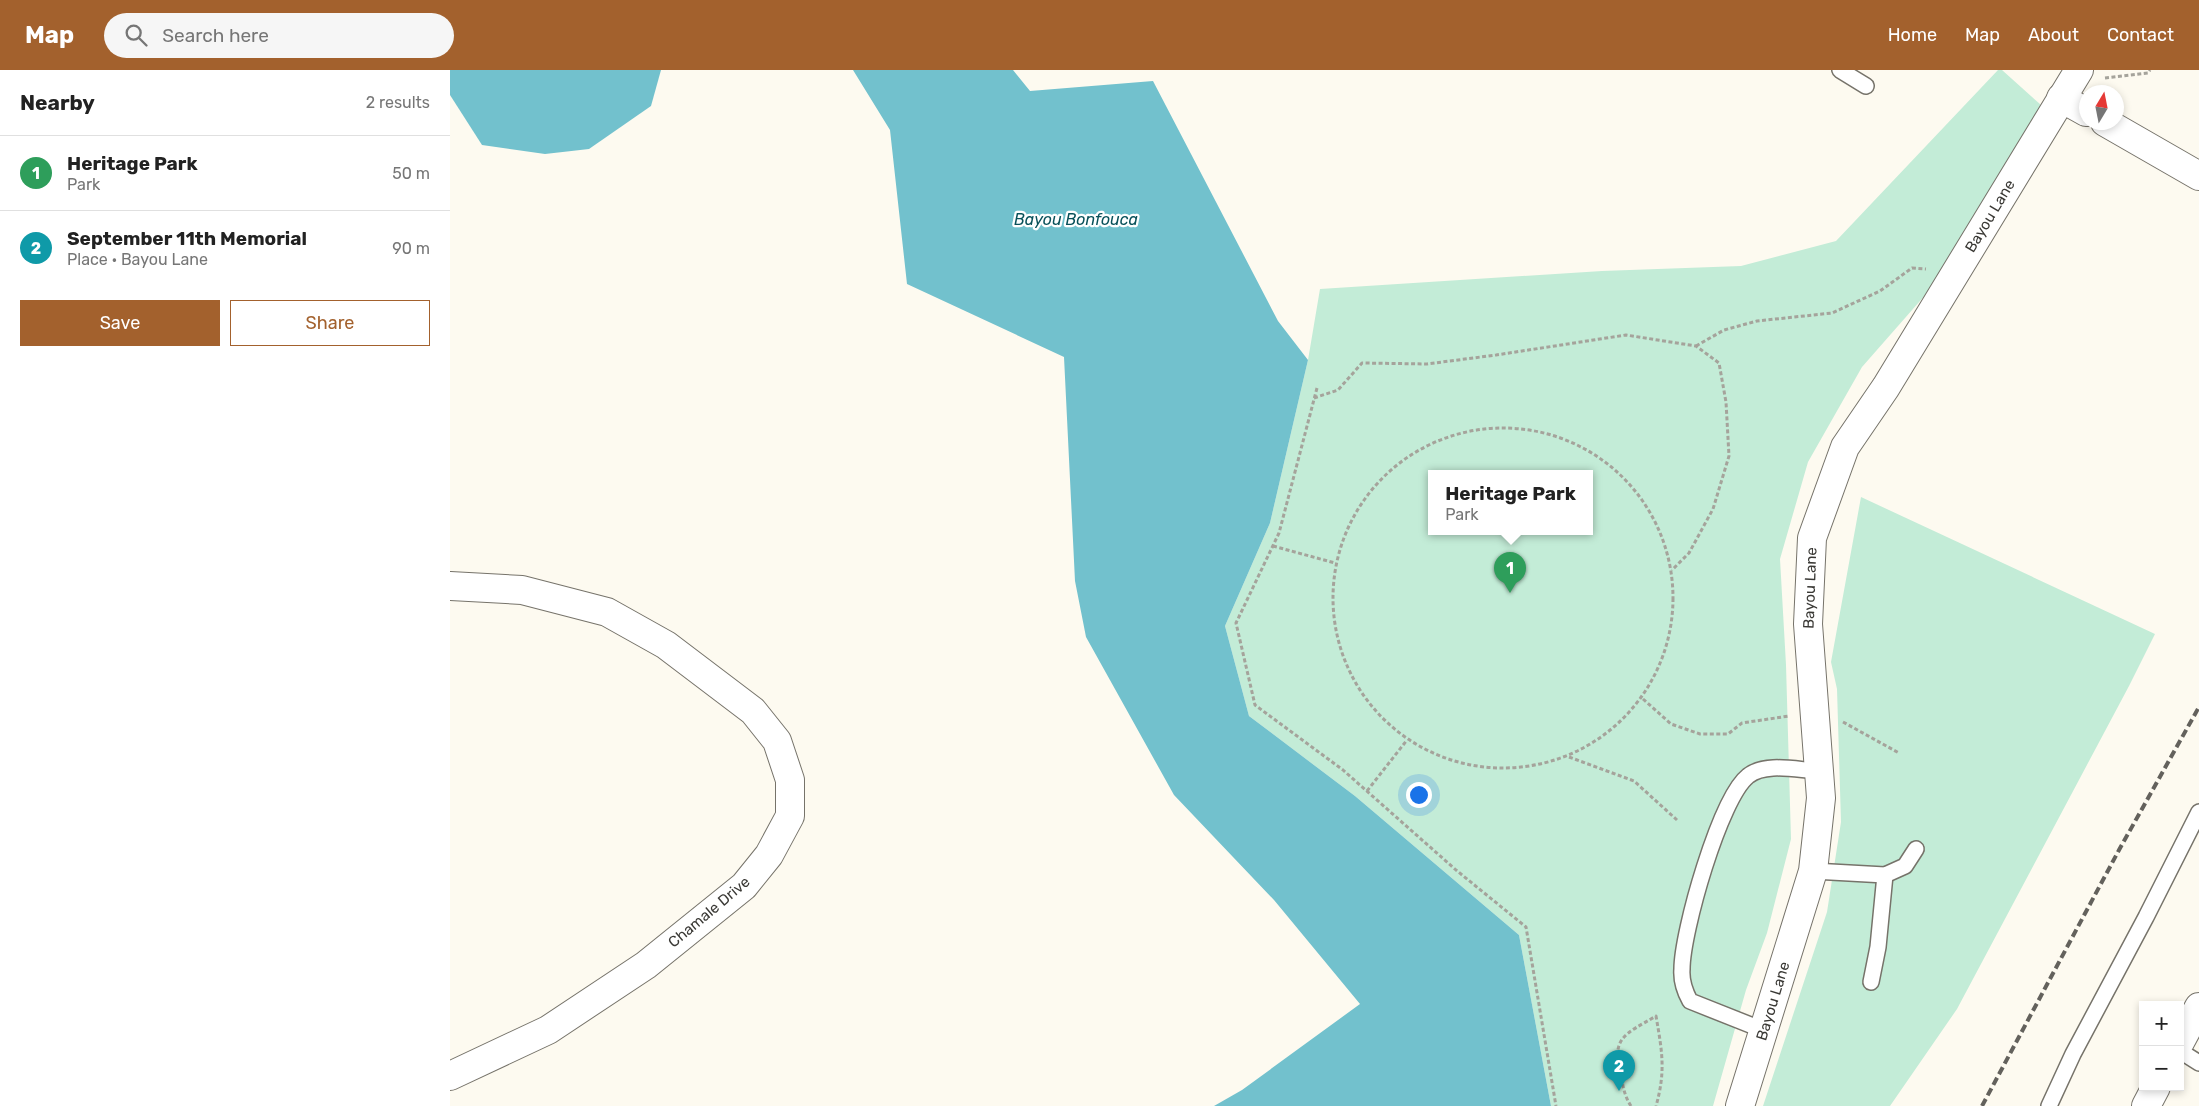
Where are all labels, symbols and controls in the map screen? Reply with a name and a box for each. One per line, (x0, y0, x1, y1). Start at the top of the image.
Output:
search box (104, 13, 454, 58)
text: Map (25, 21, 74, 49)
icon: search (122, 21, 150, 49)
text: Search here (162, 24, 269, 47)
text: Home (1888, 24, 1937, 46)
text: Map (1965, 24, 2000, 46)
text: About (2028, 24, 2079, 46)
text: Contact (2107, 24, 2174, 46)
north arrow (2079, 85, 2124, 130)
text: Nearby (20, 90, 95, 115)
text: 2 results (366, 93, 430, 112)
text: Heritage Park (67, 152, 198, 175)
text: 1 (32, 164, 40, 183)
text: 50 m (392, 164, 430, 183)
text: Park (67, 175, 100, 194)
street label: Bayou Lane (1961, 176, 2019, 256)
water label: Bayou Bonfouca (1014, 210, 1138, 229)
text: September 11th Memorial (67, 227, 307, 250)
text: 2 (31, 239, 41, 258)
text: 90 m (392, 239, 430, 258)
text: Place · Bayou Lane (67, 250, 208, 269)
button: Save (20, 300, 220, 346)
button: Share (230, 300, 430, 346)
popup (1428, 470, 1593, 535)
text: Heritage Park (1445, 482, 1576, 505)
text: Park (1445, 505, 1479, 524)
street label: Bayou Lane (1800, 547, 1820, 629)
pin: 1 (1494, 552, 1526, 593)
your location (1406, 782, 1432, 808)
street label: Chamale Drive (665, 873, 753, 951)
street label: Bayou Lane (1752, 959, 1794, 1043)
map controls (2139, 1001, 2184, 1091)
button: + (2139, 1001, 2184, 1046)
button: − (2139, 1046, 2184, 1091)
pin: 2 (1603, 1050, 1635, 1091)

